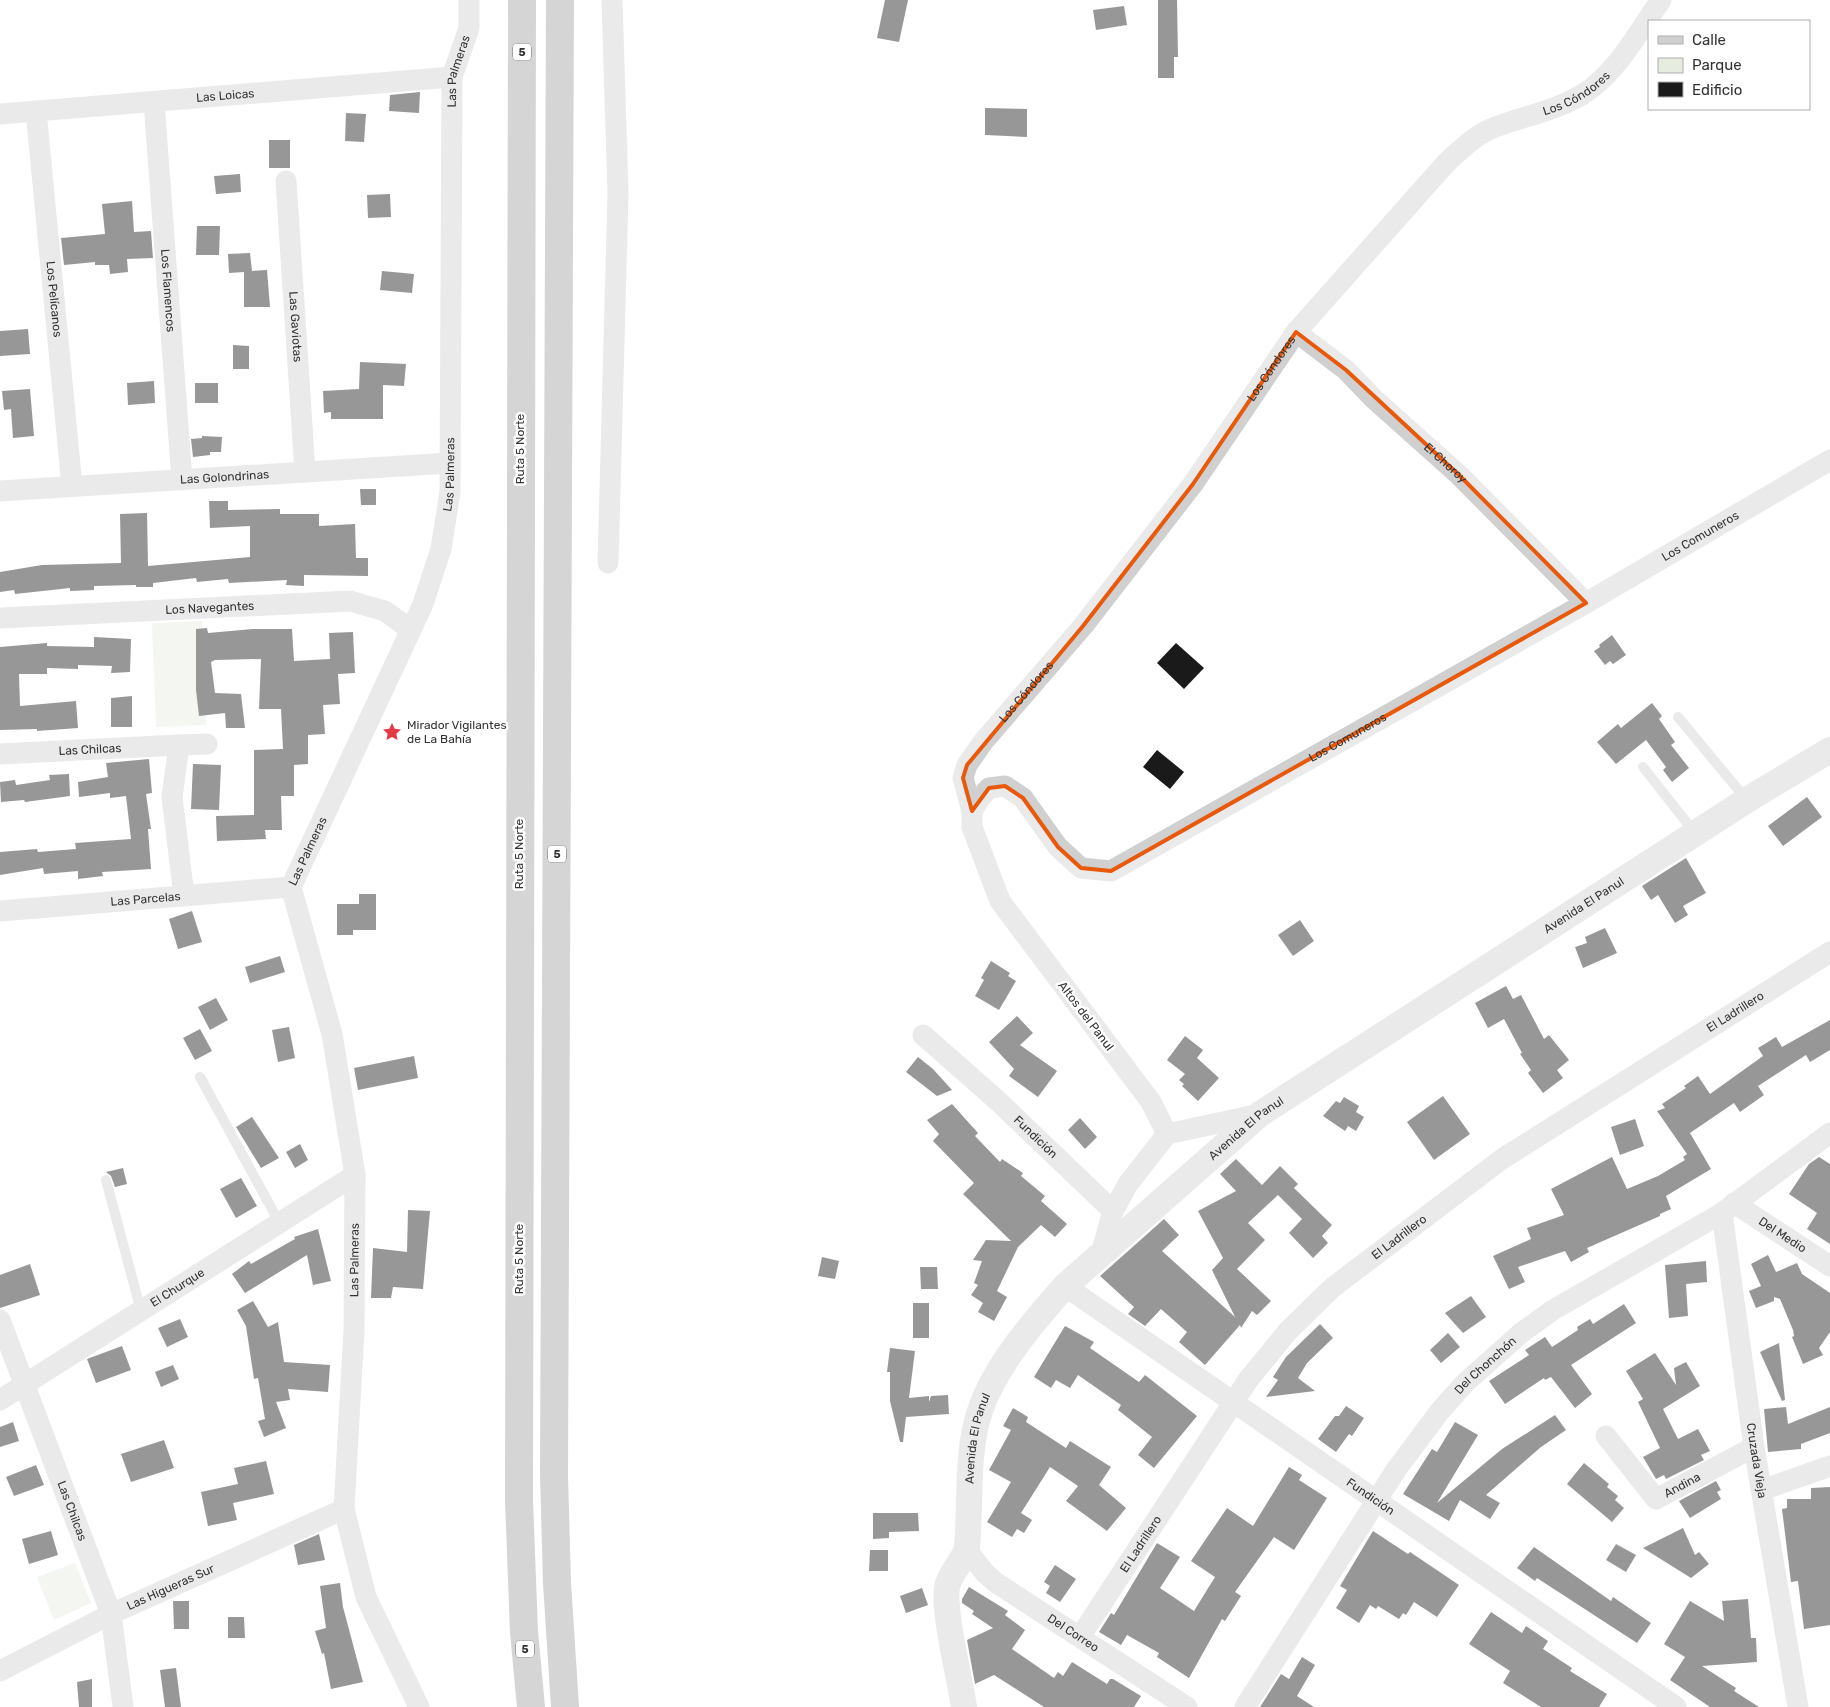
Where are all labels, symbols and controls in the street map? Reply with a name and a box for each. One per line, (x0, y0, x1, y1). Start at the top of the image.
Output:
legend (1648, 20, 1810, 110)
text: Calle (1692, 31, 1726, 49)
street label: Las Palmeras (445, 33, 473, 108)
road number: 5 (513, 44, 531, 61)
text: Parque (1692, 56, 1742, 74)
street label: Los Cóndores (1541, 68, 1613, 118)
text: Edificio (1692, 81, 1742, 99)
street label: Las Loicas (196, 86, 255, 105)
street label: Los Flamencos (158, 248, 178, 333)
street label: Los Pelícanos (43, 260, 65, 338)
street label: Las Gaviotas (286, 291, 305, 363)
street label: Los Cóndores (1244, 333, 1298, 404)
street label: Ruta 5 Norte (513, 413, 527, 484)
street label: Las Palmeras (440, 437, 457, 512)
street label: El Choroy (1421, 440, 1470, 486)
street label: Las Golondrinas (180, 467, 270, 487)
street label: Los Comuneros (1659, 508, 1741, 564)
street label: Los Navegantes (165, 599, 255, 617)
street label: Los Cóndores (996, 658, 1056, 725)
street label: Los Comuneros (1306, 710, 1389, 765)
place label: Mirador Vigilantes de La Bahía (407, 718, 507, 746)
place icon: Mirador Vigilantes de La Bahía (381, 721, 403, 743)
street label: Las Chilcas (58, 741, 122, 758)
street label: Las Palmeras (286, 815, 330, 888)
street label: Ruta 5 Norte (512, 818, 526, 889)
road number: 5 (548, 846, 566, 862)
street label: Avenida El Panul (1541, 874, 1627, 936)
street label: Las Parcelas (110, 889, 181, 909)
street label: Altos del Panul (1055, 979, 1117, 1053)
street label: El Ladrillero (1704, 988, 1767, 1035)
street label: Avenida El Panul (1206, 1094, 1286, 1163)
street label: Fundición (1011, 1113, 1060, 1161)
street label: El Ladrillero (1369, 1212, 1429, 1262)
street label: Del Medio (1756, 1214, 1809, 1256)
street label: Las Palmeras (347, 1223, 362, 1297)
street label: Ruta 5 Norte (512, 1223, 526, 1294)
street label: El Churque (148, 1265, 207, 1310)
street label: Del Chonchón (1452, 1334, 1519, 1397)
street label: Avenida El Panul (963, 1391, 993, 1484)
street label: Cruzada Vieja (1744, 1422, 1770, 1499)
street label: Andina (1661, 1470, 1703, 1501)
street label: Fundición (1344, 1475, 1397, 1518)
street label: Las Chilcas (54, 1479, 90, 1543)
street label: El Ladrillero (1117, 1513, 1164, 1575)
street label: Las Higueras Sur (124, 1561, 217, 1613)
street label: Del Correo (1045, 1611, 1102, 1655)
road number: 5 (516, 1640, 534, 1658)

